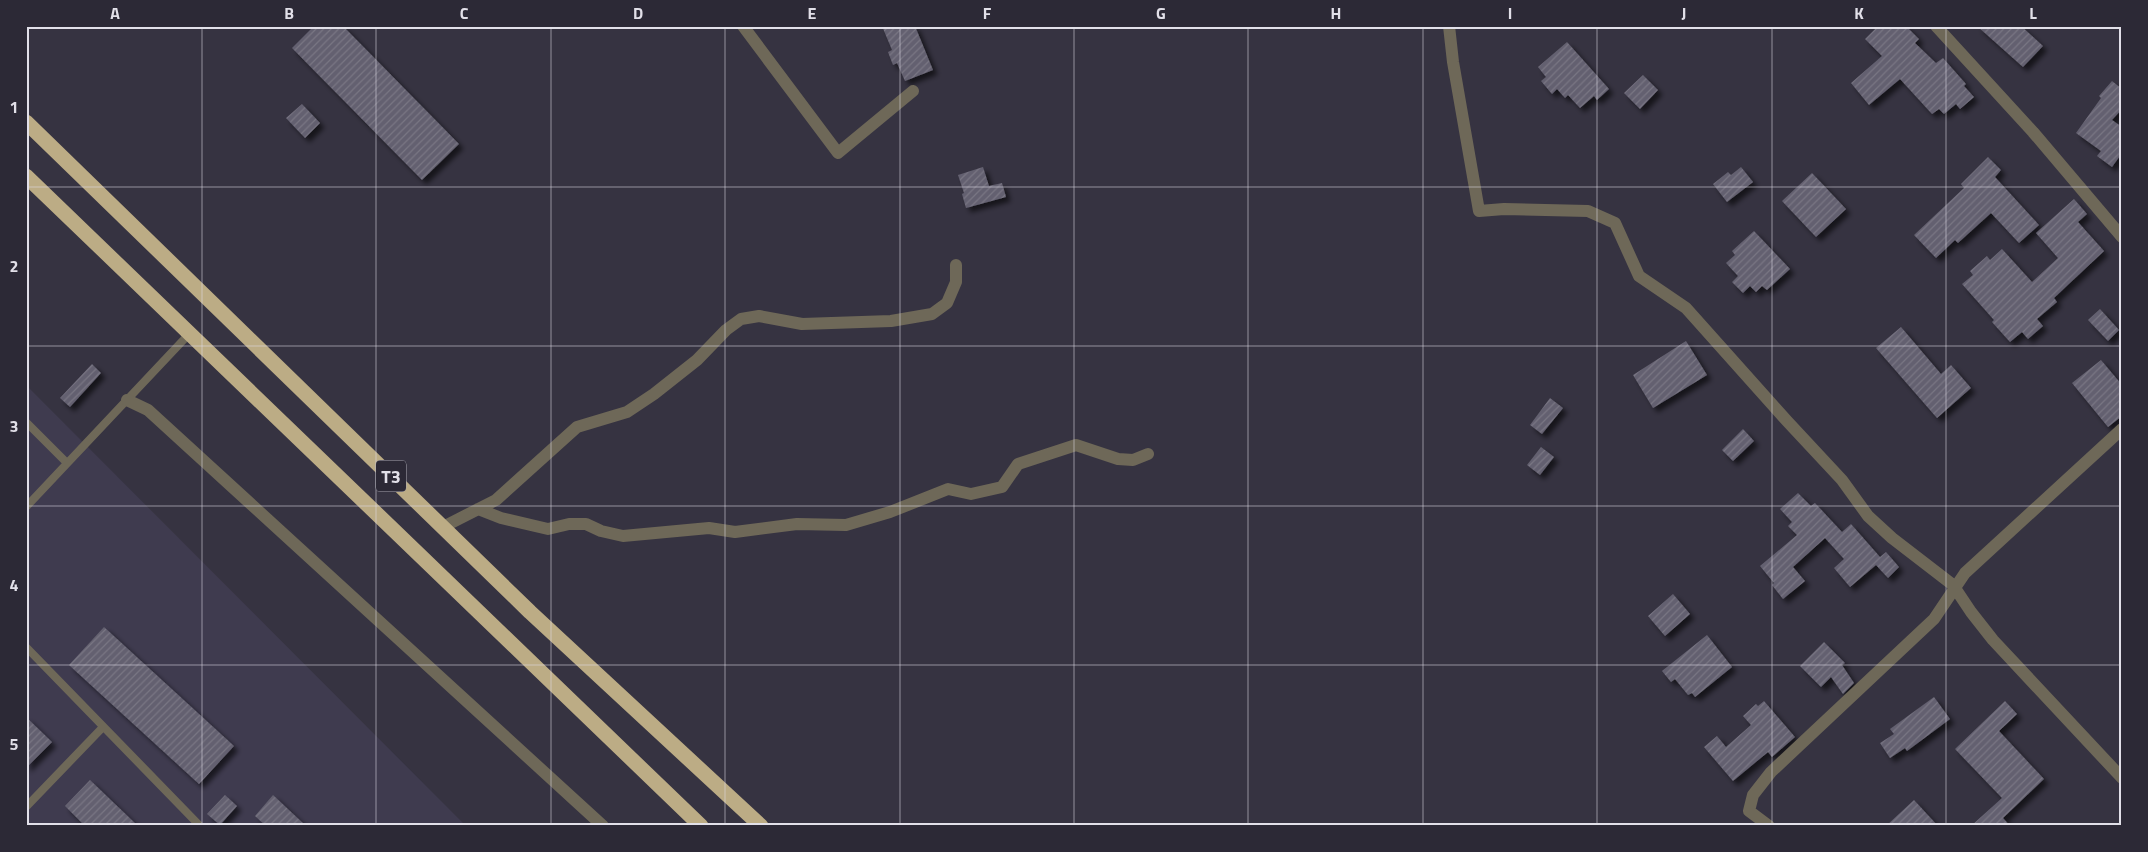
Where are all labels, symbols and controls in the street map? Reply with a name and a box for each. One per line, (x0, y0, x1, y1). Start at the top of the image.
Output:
text: A (110, 1, 120, 25)
text: B (284, 1, 294, 25)
text: C (460, 1, 469, 25)
text: D (633, 1, 643, 25)
text: E (808, 1, 817, 25)
text: F (983, 1, 992, 25)
text: G (1156, 1, 1166, 25)
text: H (1331, 1, 1341, 25)
text: I (1508, 1, 1512, 25)
text: J (1682, 1, 1686, 25)
text: K (1854, 1, 1864, 25)
text: L (2029, 1, 2037, 25)
text: 1 (10, 95, 18, 119)
text: 2 (10, 254, 18, 278)
text: 3 (10, 414, 18, 438)
road number: T3 (376, 461, 406, 492)
text: 4 (10, 573, 19, 597)
text: 5 (10, 732, 19, 756)

